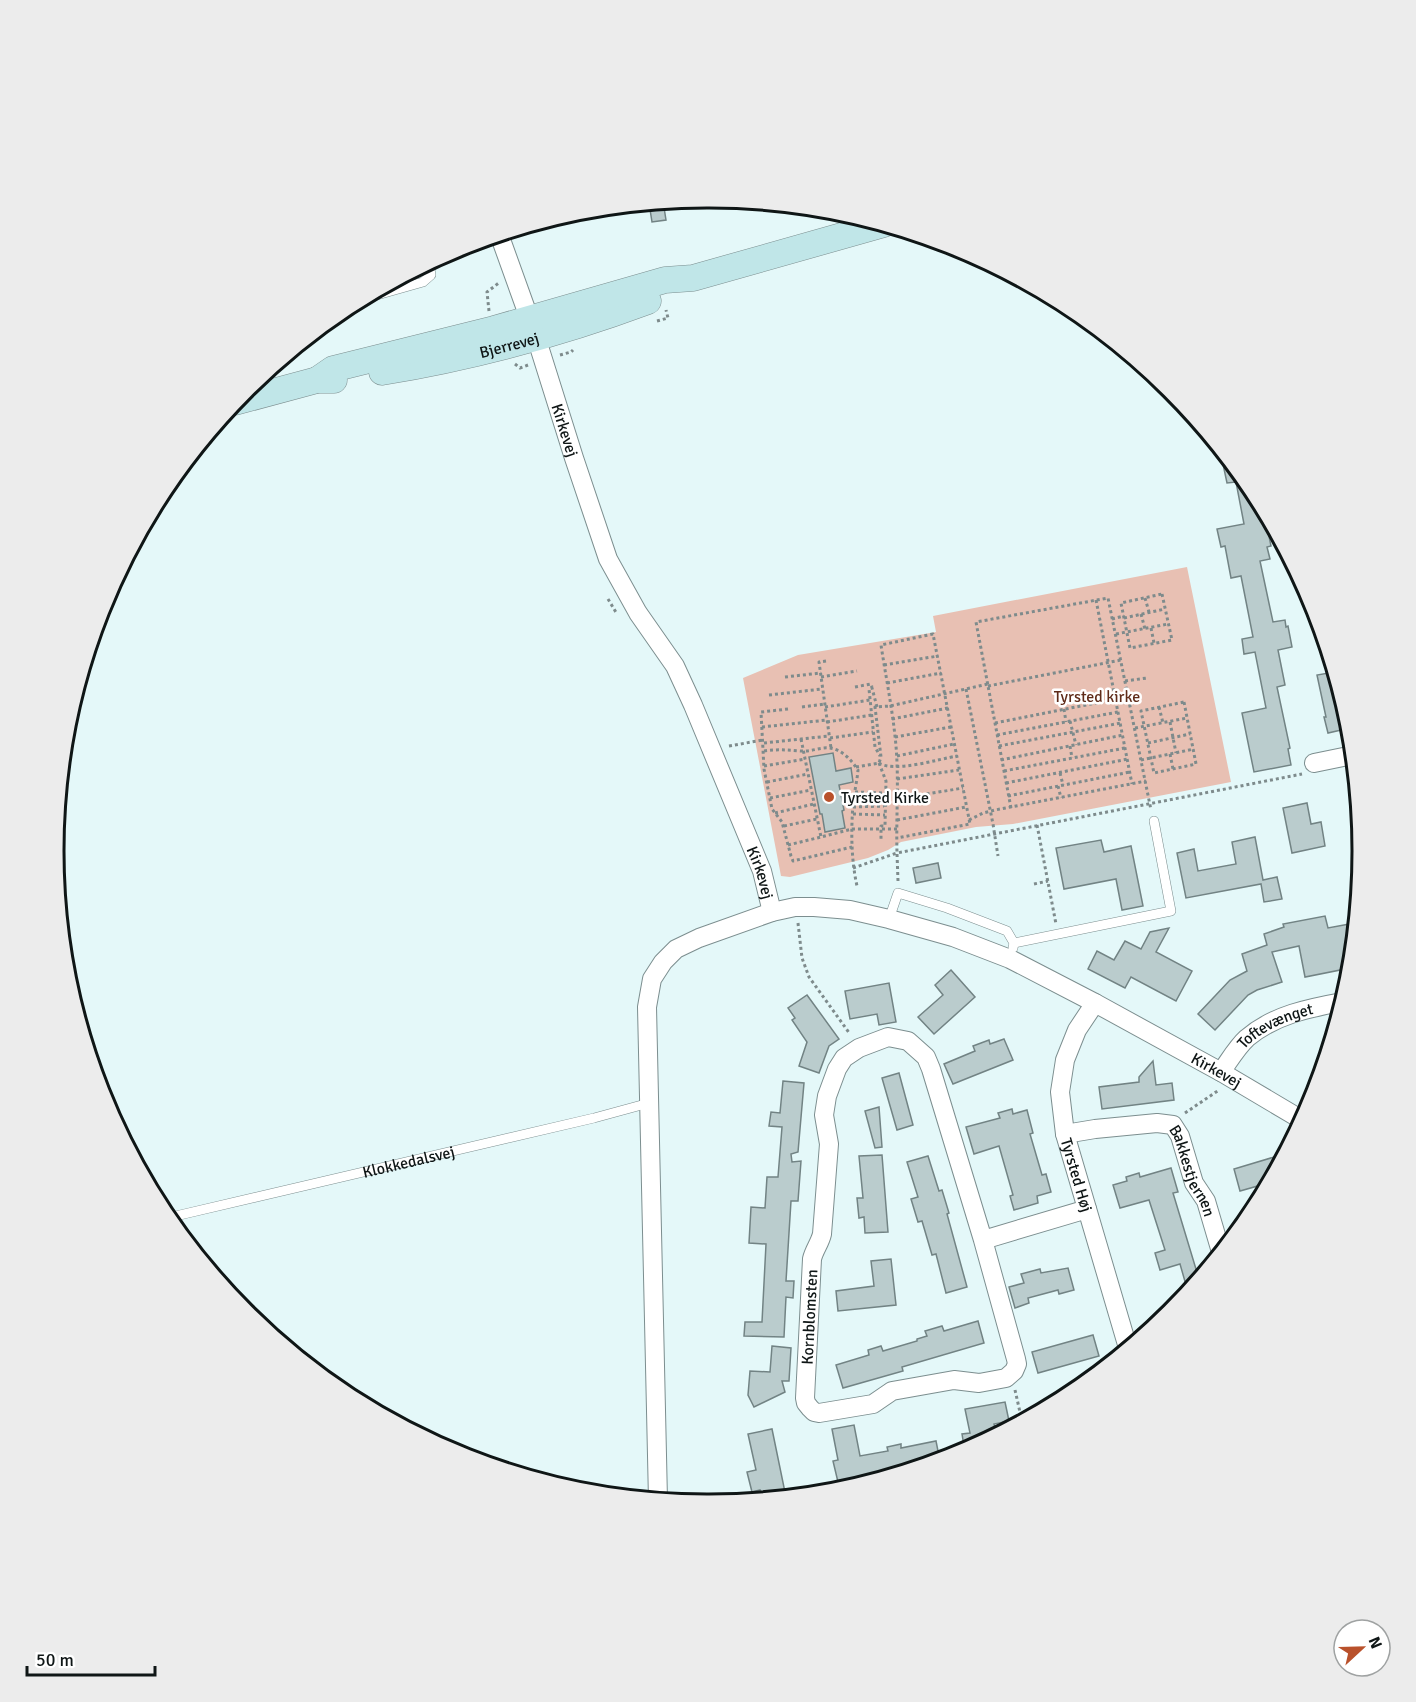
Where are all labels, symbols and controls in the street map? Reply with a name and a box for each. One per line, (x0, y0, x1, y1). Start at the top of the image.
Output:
street label: Bjerrevej (477, 328, 542, 363)
street label: Kirkevej (547, 401, 582, 460)
park label: Tyrsted kirke (1054, 687, 1140, 707)
place label: Tyrsted Kirke (841, 788, 929, 808)
marker: Tyrsted Kirke (822, 790, 836, 804)
street label: Kirkevej (742, 843, 777, 901)
street label: Toftevænget (1233, 999, 1316, 1053)
street label: Kirkevej (1187, 1049, 1245, 1093)
street label: Bakkestjernen (1164, 1121, 1219, 1219)
street label: Tyrsted Høj (1056, 1136, 1096, 1214)
street label: Klokkedalsvej (361, 1142, 457, 1183)
street label: Kornblomsten (798, 1269, 822, 1365)
north arrow (1332, 1618, 1392, 1678)
text: N (1364, 1634, 1386, 1652)
scale bar (27, 1639, 154, 1677)
text: 50 m (36, 1649, 74, 1671)

